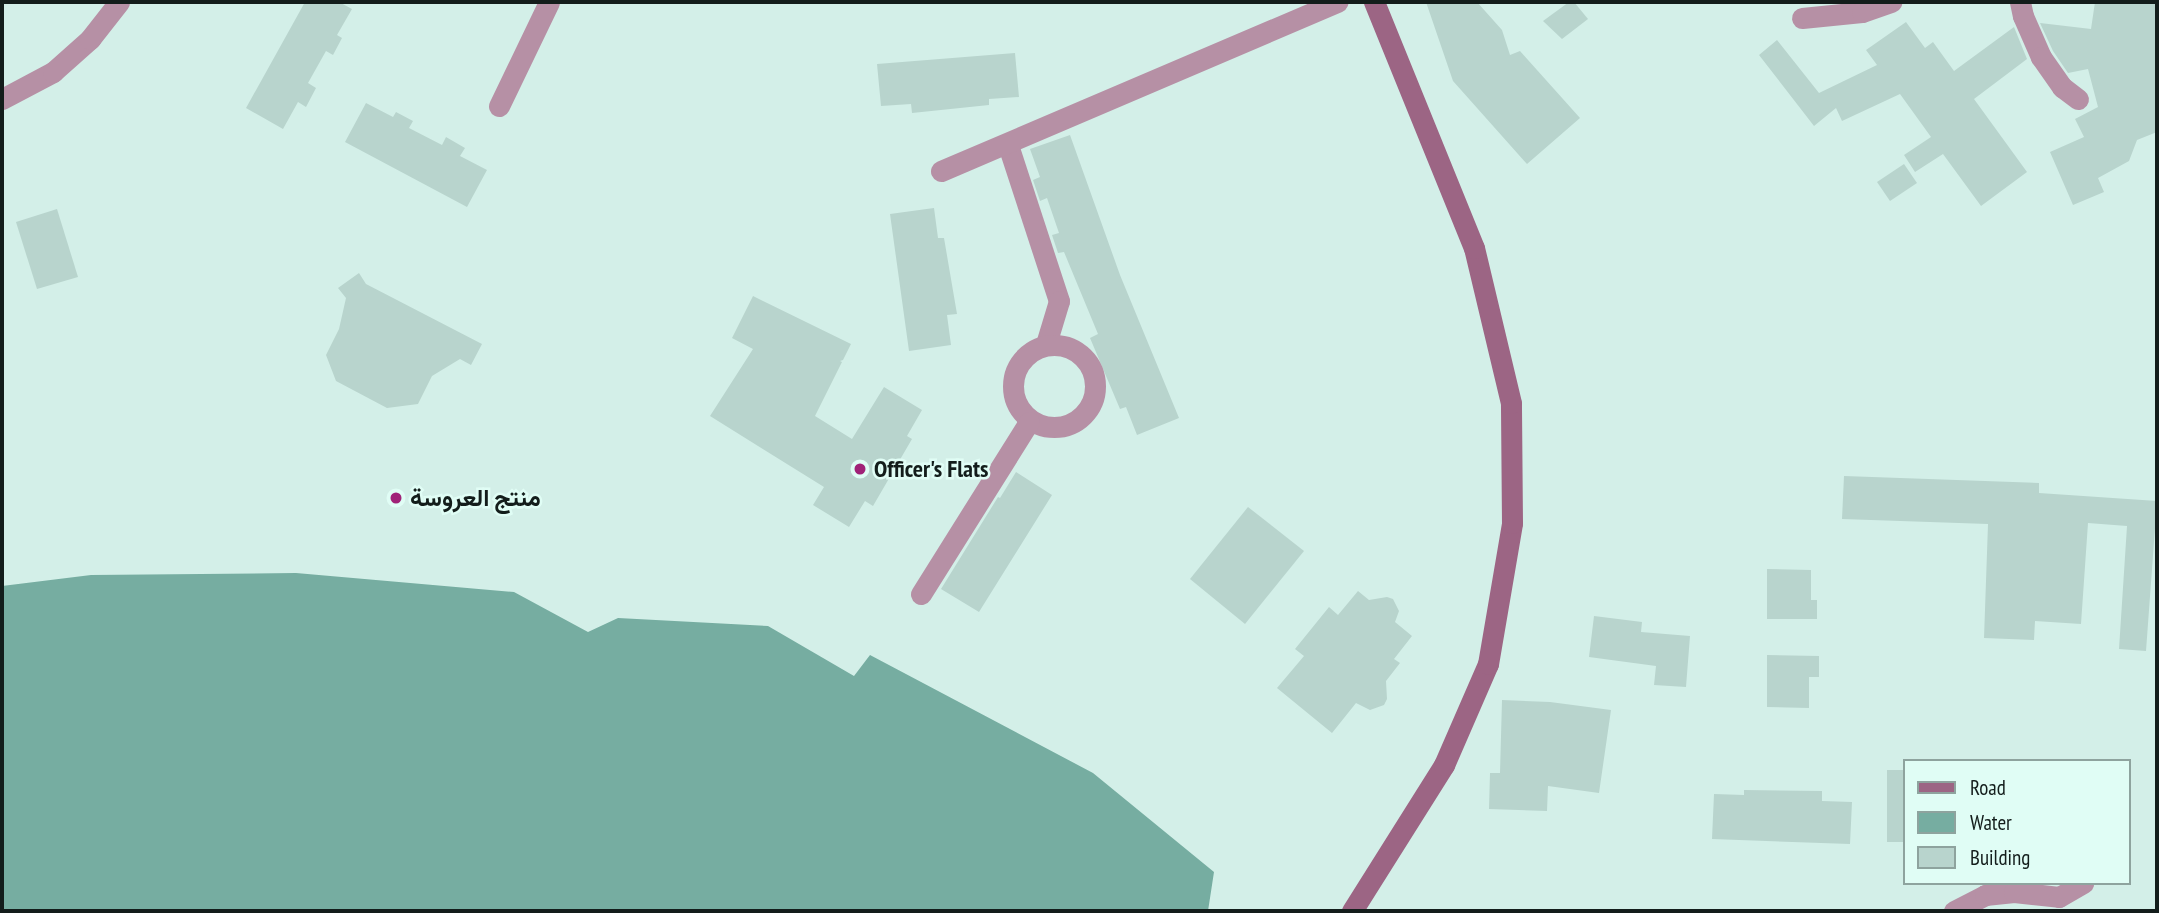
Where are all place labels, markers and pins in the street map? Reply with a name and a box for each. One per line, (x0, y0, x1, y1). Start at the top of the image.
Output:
place label: Officer's Flats (874, 455, 988, 483)
marker: Officer's Flats (852, 461, 868, 477)
place label: منتج العروسة (410, 484, 541, 512)
marker: منتج العروسة (388, 490, 404, 506)

